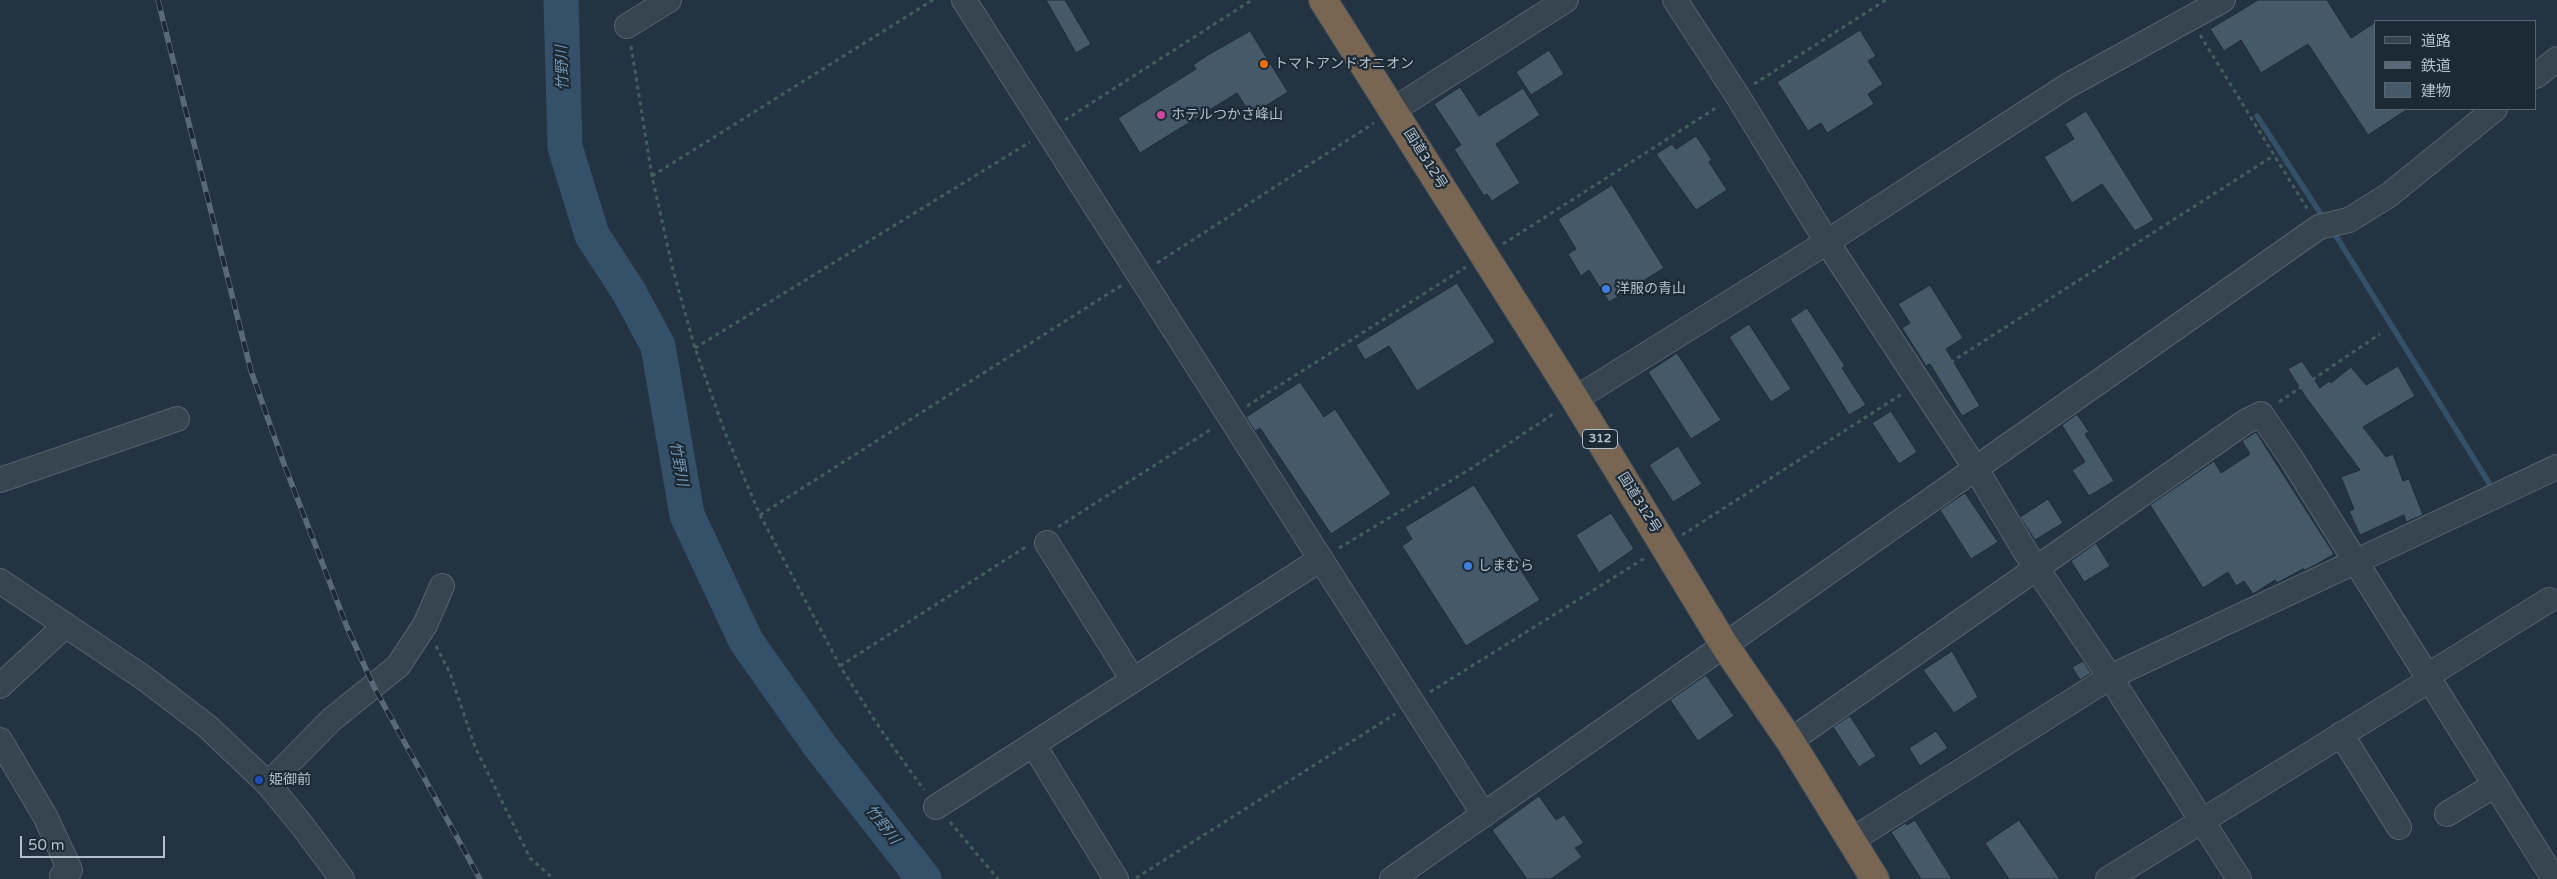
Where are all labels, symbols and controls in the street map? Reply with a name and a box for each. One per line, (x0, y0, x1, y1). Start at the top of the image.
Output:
legend (2374, 20, 2537, 110)
text: 道路 (2421, 32, 2451, 50)
water label: 竹野川 (553, 45, 573, 91)
place label: トマトアンドオニオン (1274, 56, 1414, 72)
text: 鉄道 (2421, 57, 2451, 75)
marker: トマトアンドオニオン (1258, 58, 1270, 70)
text: 建物 (2421, 82, 2451, 100)
place label: ホテルつかさ峰山 (1171, 107, 1283, 123)
marker: ホテルつかさ峰山 (1155, 109, 1167, 121)
street label: 国道312号 (1400, 126, 1450, 192)
place label: 洋服の青山 (1616, 281, 1686, 297)
marker: 洋服の青山 (1600, 283, 1612, 295)
road number: 312 (1582, 429, 1618, 448)
water label: 竹野川 (665, 440, 691, 488)
street label: 国道312号 (1614, 470, 1664, 536)
place label: しまむら (1478, 558, 1534, 574)
marker: しまむら (1462, 560, 1474, 572)
place label: 姫御前 (269, 772, 311, 788)
marker: 姫御前 (253, 774, 265, 786)
water label: 竹野川 (861, 802, 903, 848)
scale bar (22, 826, 168, 858)
text: 50 m (28, 836, 65, 854)

